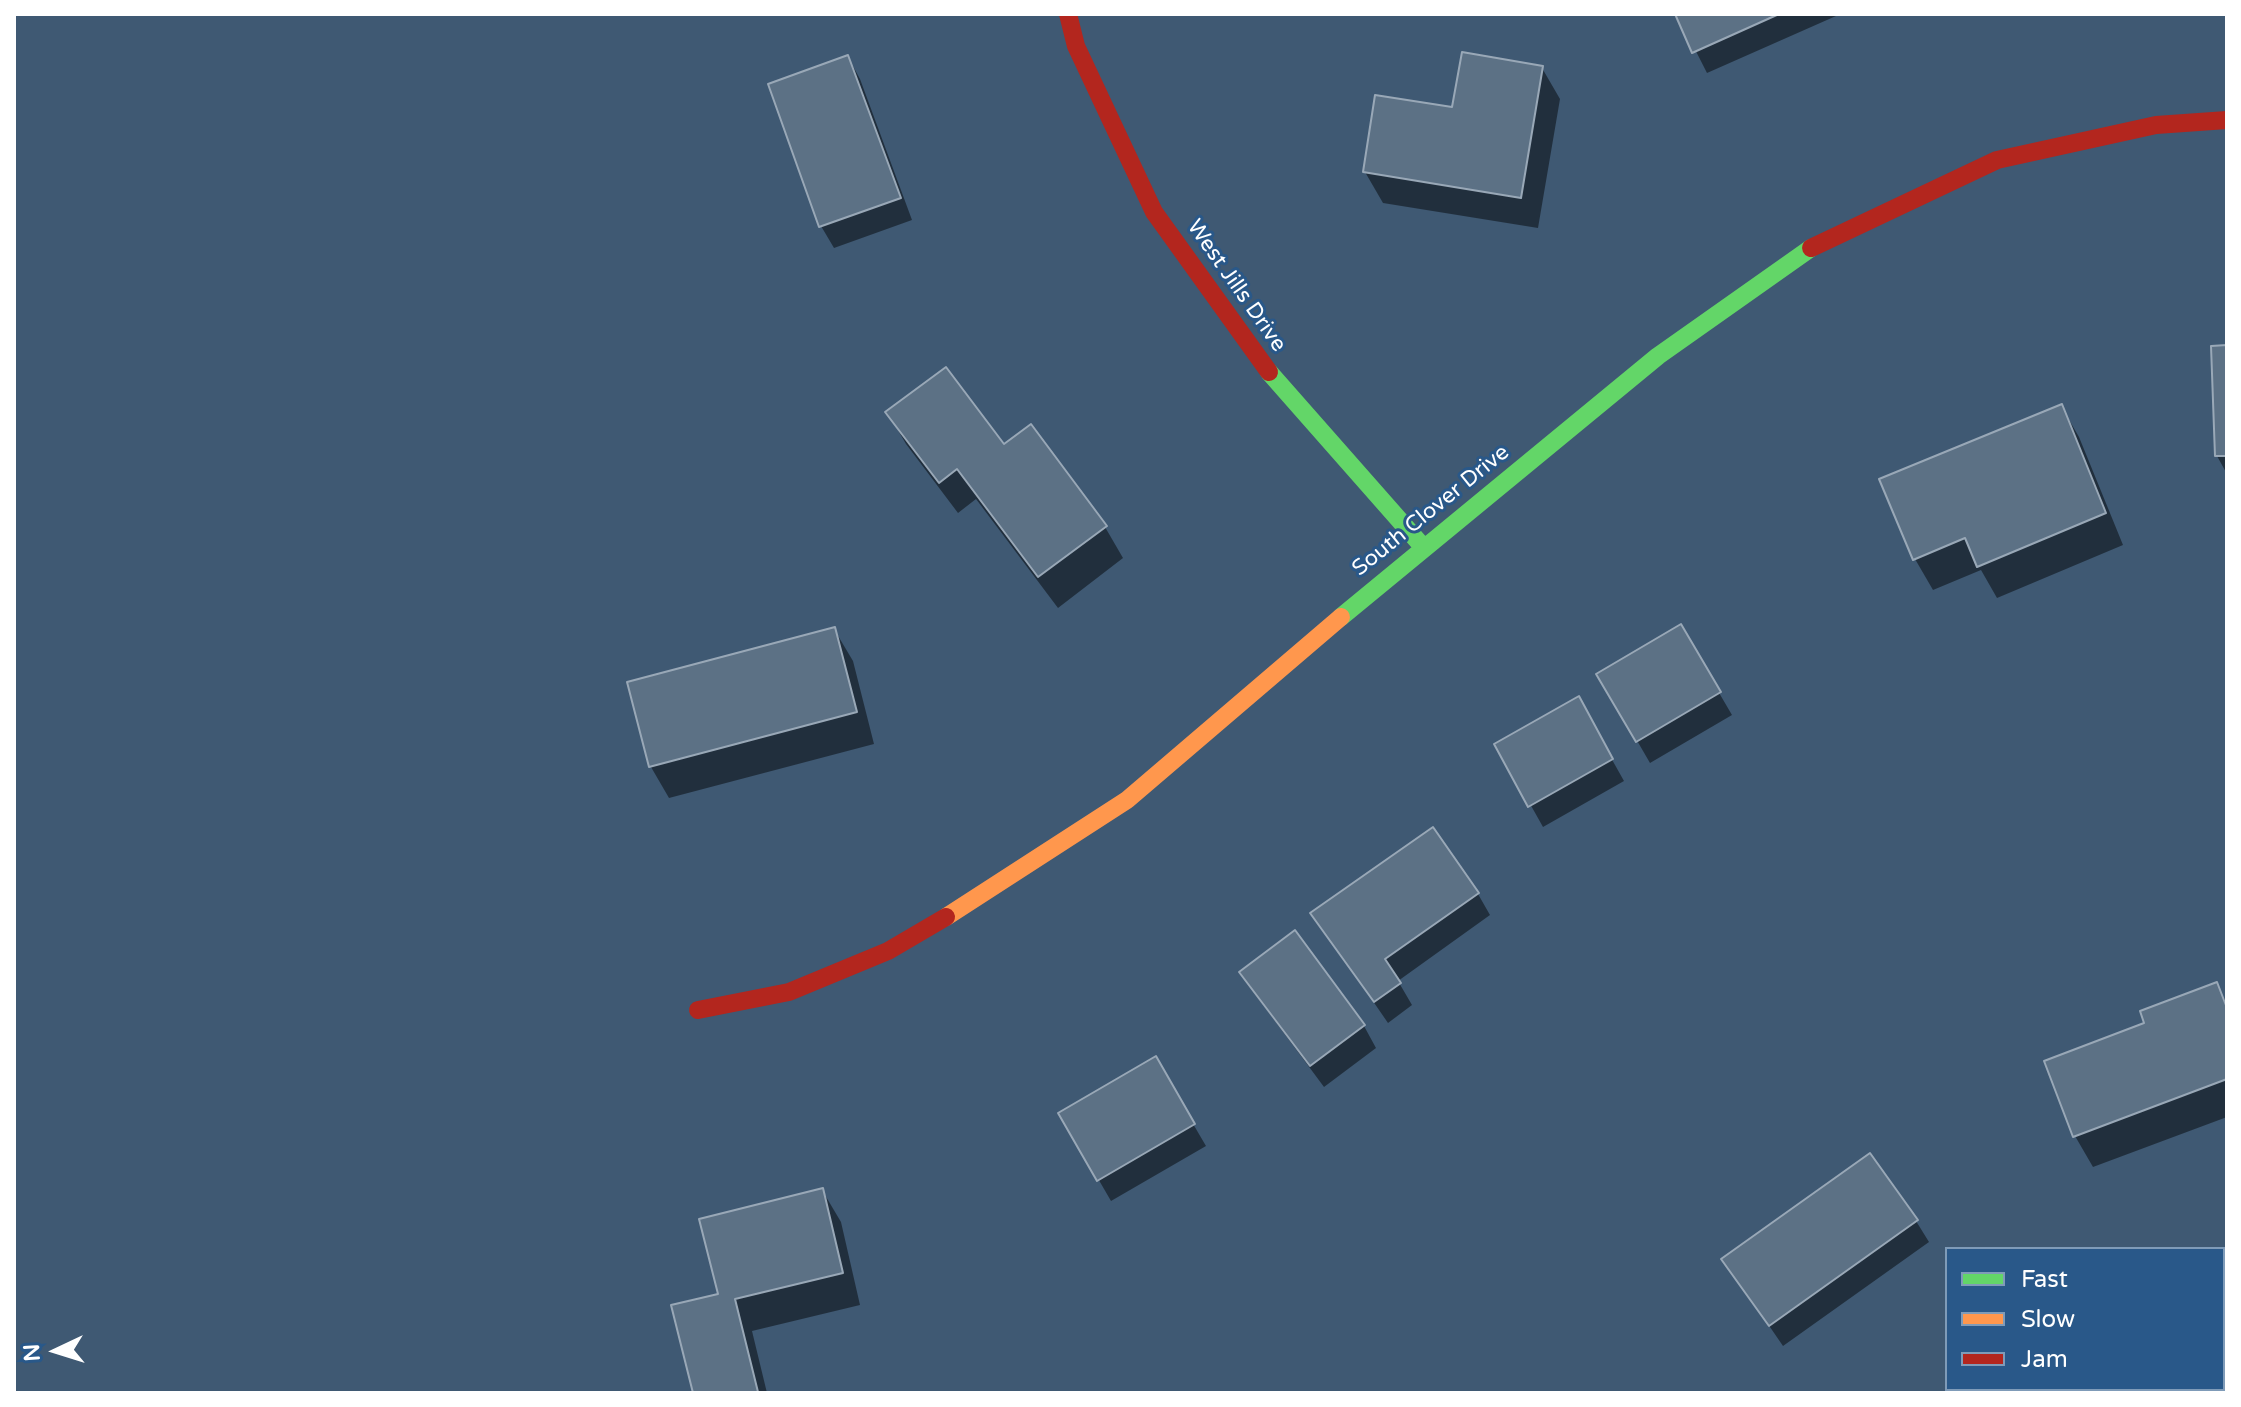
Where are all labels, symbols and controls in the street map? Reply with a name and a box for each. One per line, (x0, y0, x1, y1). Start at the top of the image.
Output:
street label: West Jills Drive (1181, 215, 1291, 357)
street label: South Clover Drive (1347, 440, 1515, 582)
legend (1945, 1247, 2225, 1391)
text: Fast (2021, 1265, 2068, 1294)
text: Slow (2021, 1305, 2075, 1334)
north arrow (16, 1311, 96, 1391)
text: N (18, 1343, 46, 1362)
text: Jam (2021, 1345, 2068, 1374)

